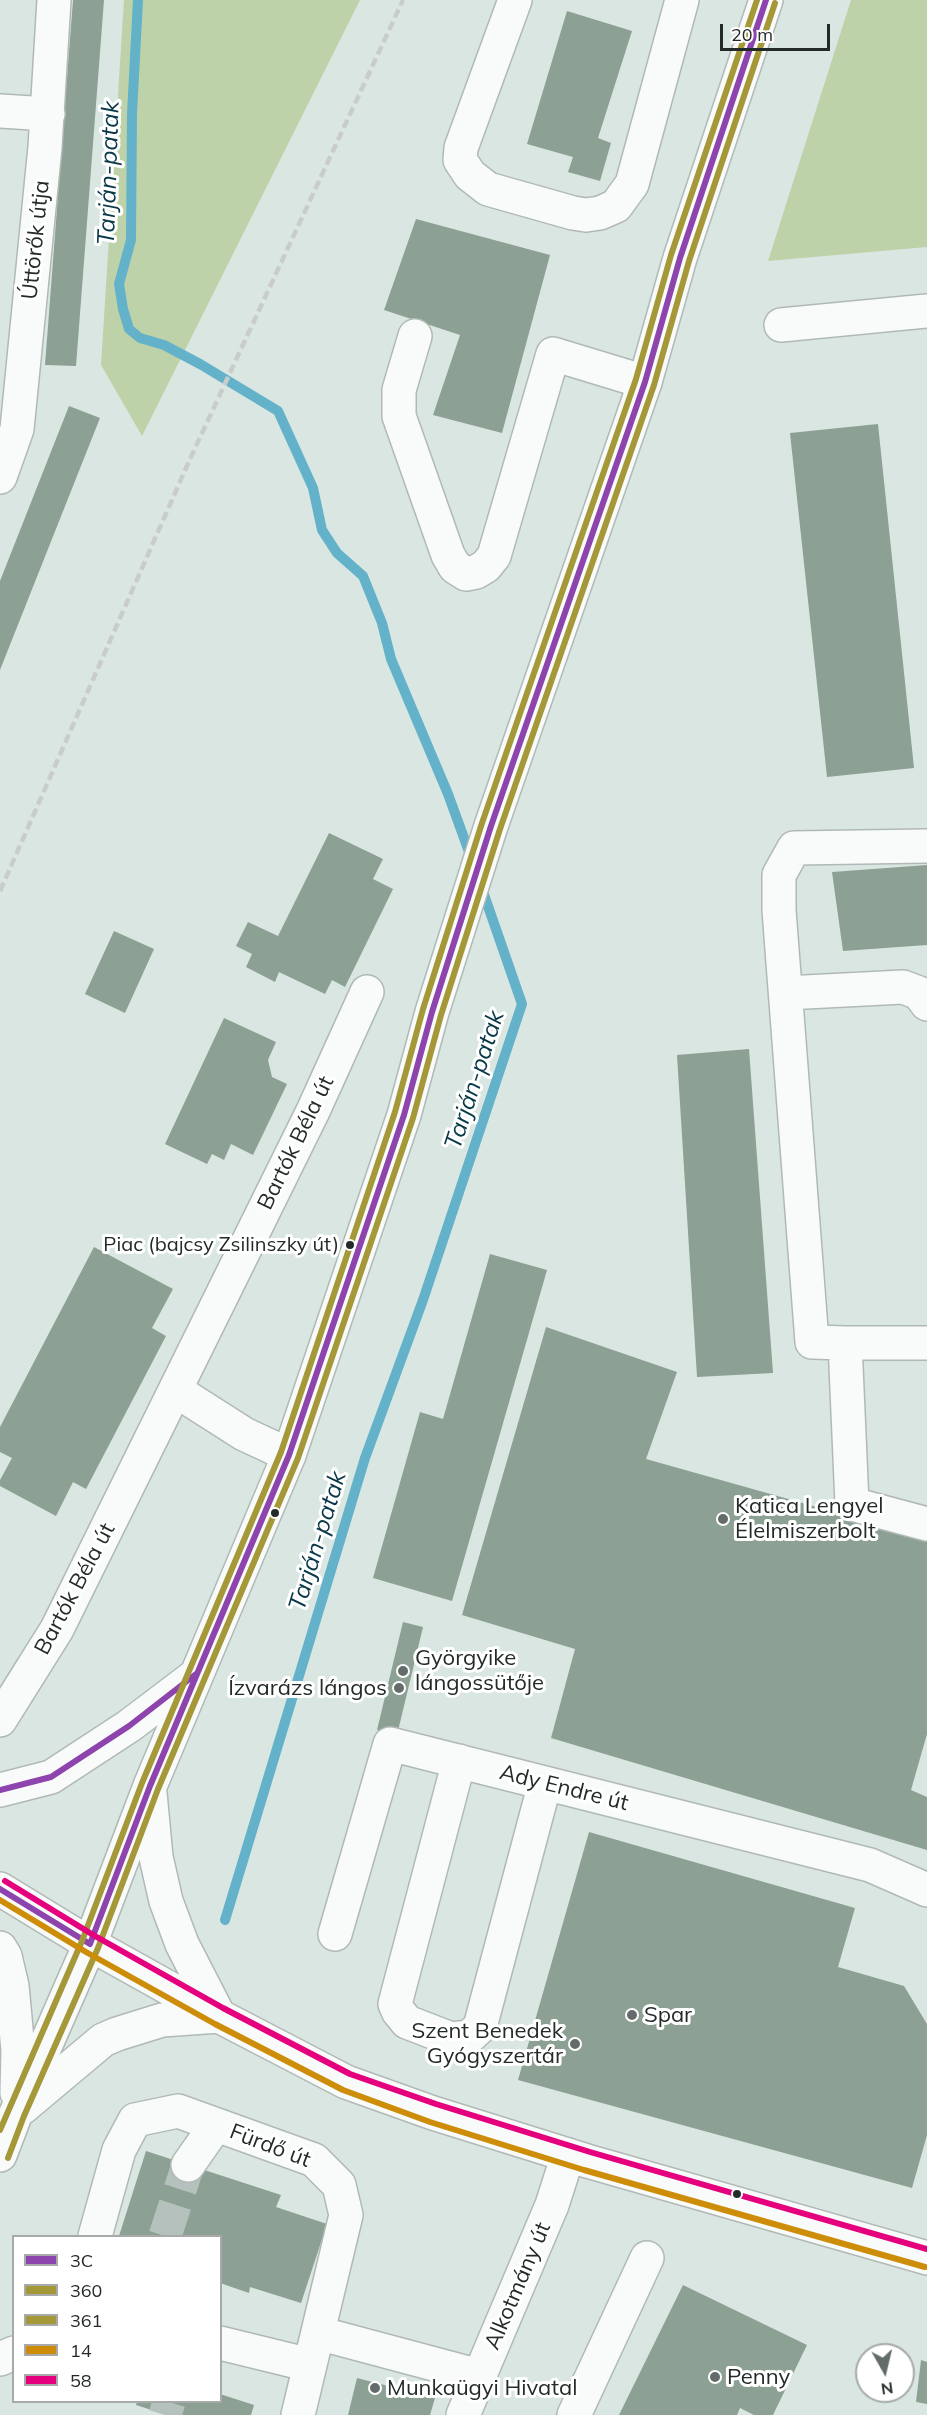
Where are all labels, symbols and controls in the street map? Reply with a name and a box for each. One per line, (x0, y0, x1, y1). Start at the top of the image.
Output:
scale bar (723, 12, 832, 50)
text: 20 m (731, 23, 773, 46)
water label: Tarján-patak (92, 100, 126, 246)
street label: Úttörők útja (17, 179, 55, 301)
water label: Tarján-patak (439, 1007, 511, 1153)
street label: Bartók Béla út (252, 1072, 340, 1214)
place label: Piac (bajcsy Zsilinszky út) (103, 1233, 339, 1257)
marker: Piac (bajcsy Zsilinszky út) (344, 1239, 356, 1251)
water label: Tarján-patak (283, 1468, 353, 1614)
place label: Katica Lengyel Élelmiszerbolt (735, 1493, 884, 1544)
unlabelled marker (269, 1507, 281, 1519)
marker: Katica Lengyel Élelmiszerbolt (716, 1512, 730, 1526)
street label: Bartók Béla út (29, 1519, 121, 1659)
place label: Györgyike lángossütője (415, 1645, 544, 1696)
marker: Györgyike lángossütője (396, 1664, 410, 1678)
place label: Ízvarázs lángos (228, 1675, 387, 1701)
marker: Ízvarázs lángos (392, 1681, 406, 1695)
street label: Ady Endre út (497, 1759, 631, 1817)
place label: Spar (644, 2002, 692, 2028)
marker: Spar (625, 2008, 639, 2022)
place label: Szent Benedek Gyógyszertár (412, 2018, 563, 2070)
marker: Szent Benedek Gyógyszertár (568, 2037, 582, 2051)
street label: Fürdő út (226, 2119, 314, 2173)
unlabelled marker (731, 2188, 743, 2200)
street label: Alkotmány út (479, 2218, 557, 2354)
legend (12, 2235, 222, 2403)
text: 3C (70, 2249, 93, 2272)
text: 360 (70, 2279, 102, 2302)
text: 361 (70, 2309, 102, 2332)
text: 14 (70, 2339, 92, 2362)
north arrow (855, 2343, 915, 2403)
place label: Penny (727, 2364, 790, 2390)
text: 58 (70, 2369, 92, 2392)
marker: Penny (708, 2370, 722, 2384)
place label: Munkaügyi Hivatal (387, 2375, 577, 2401)
text: N (880, 2378, 895, 2400)
marker: Munkaügyi Hivatal (368, 2381, 382, 2395)

